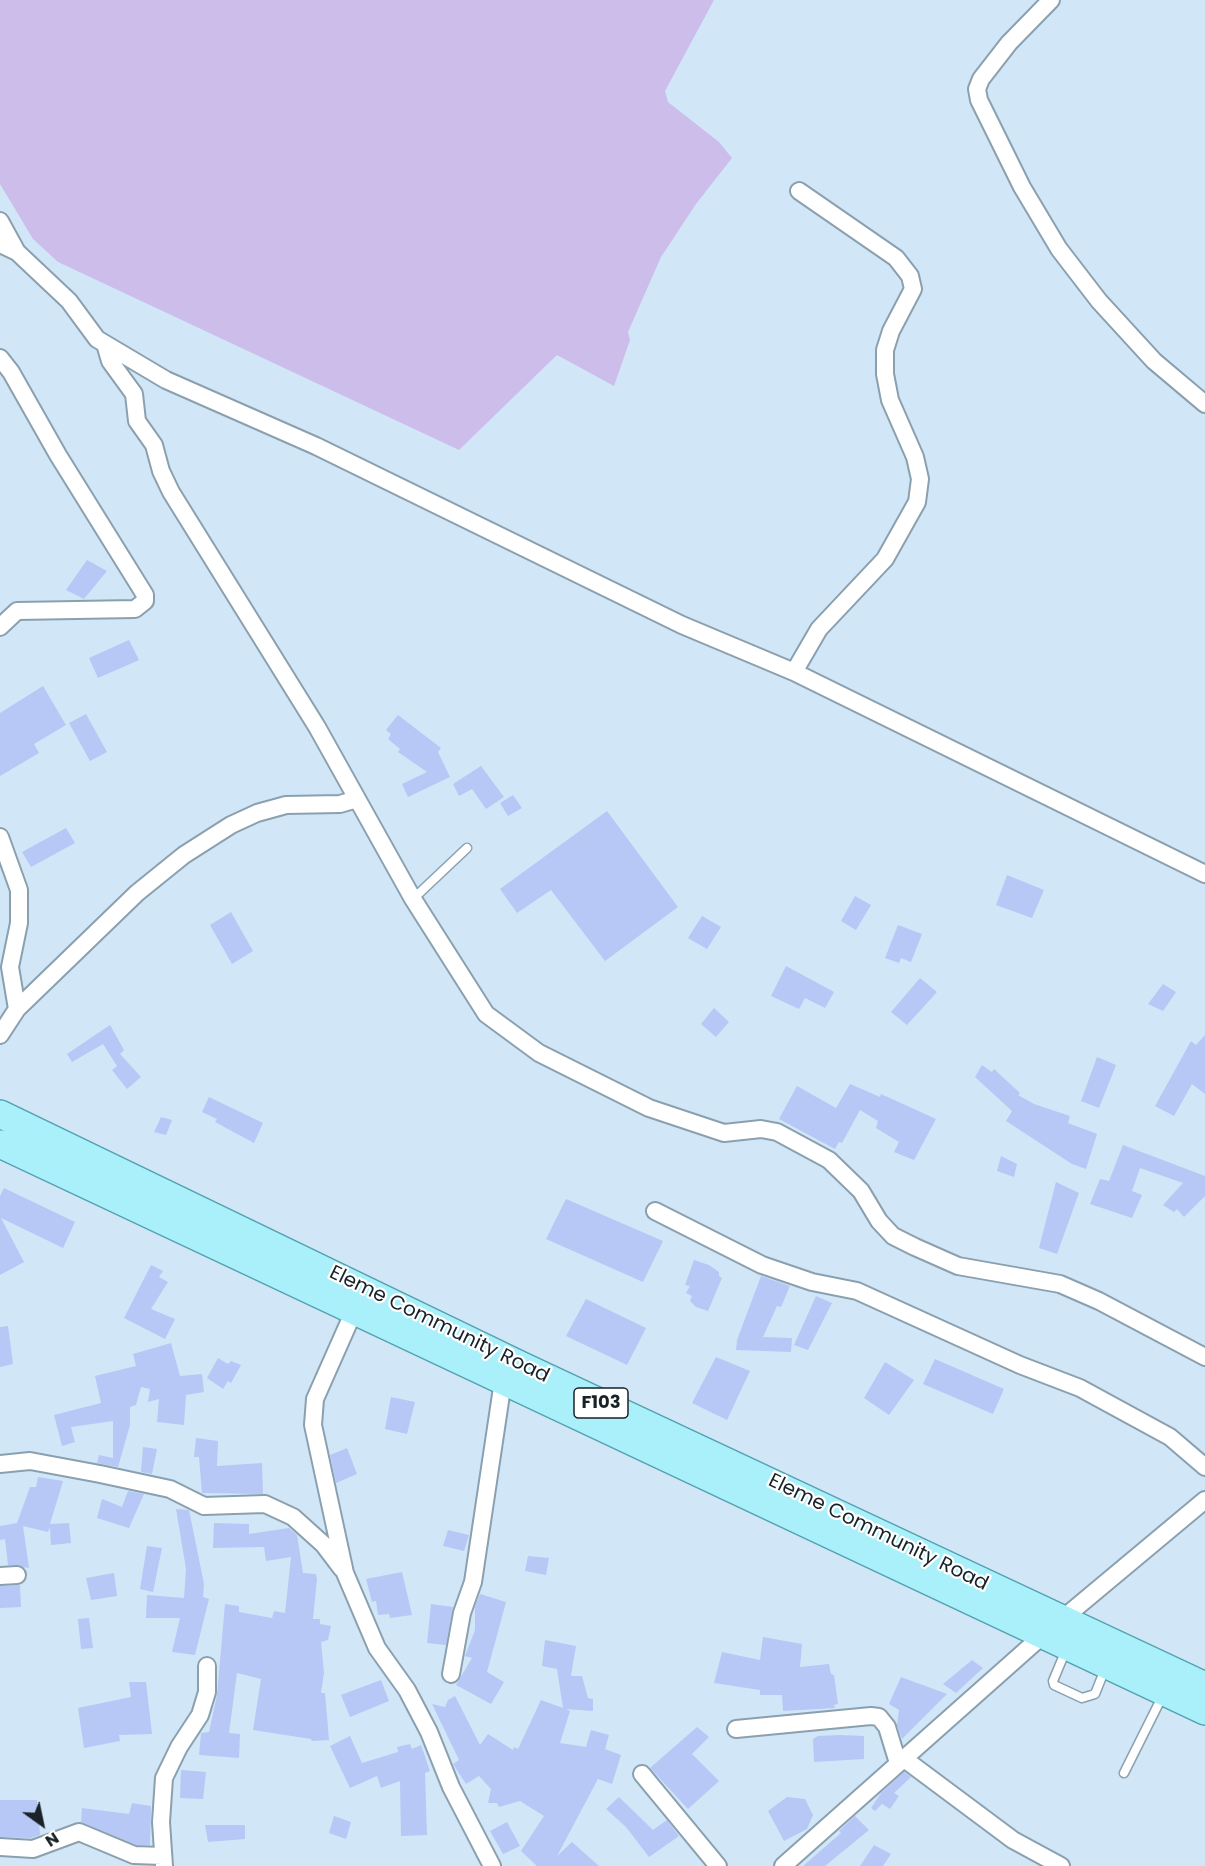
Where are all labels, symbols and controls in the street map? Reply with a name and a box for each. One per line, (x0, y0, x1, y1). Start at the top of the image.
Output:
street label: Eleme Community Road (325, 1261, 553, 1389)
road number: F103 (574, 1388, 628, 1418)
street label: Eleme Community Road (764, 1469, 992, 1597)
north arrow (12, 1794, 72, 1854)
text: N (41, 1827, 63, 1852)

